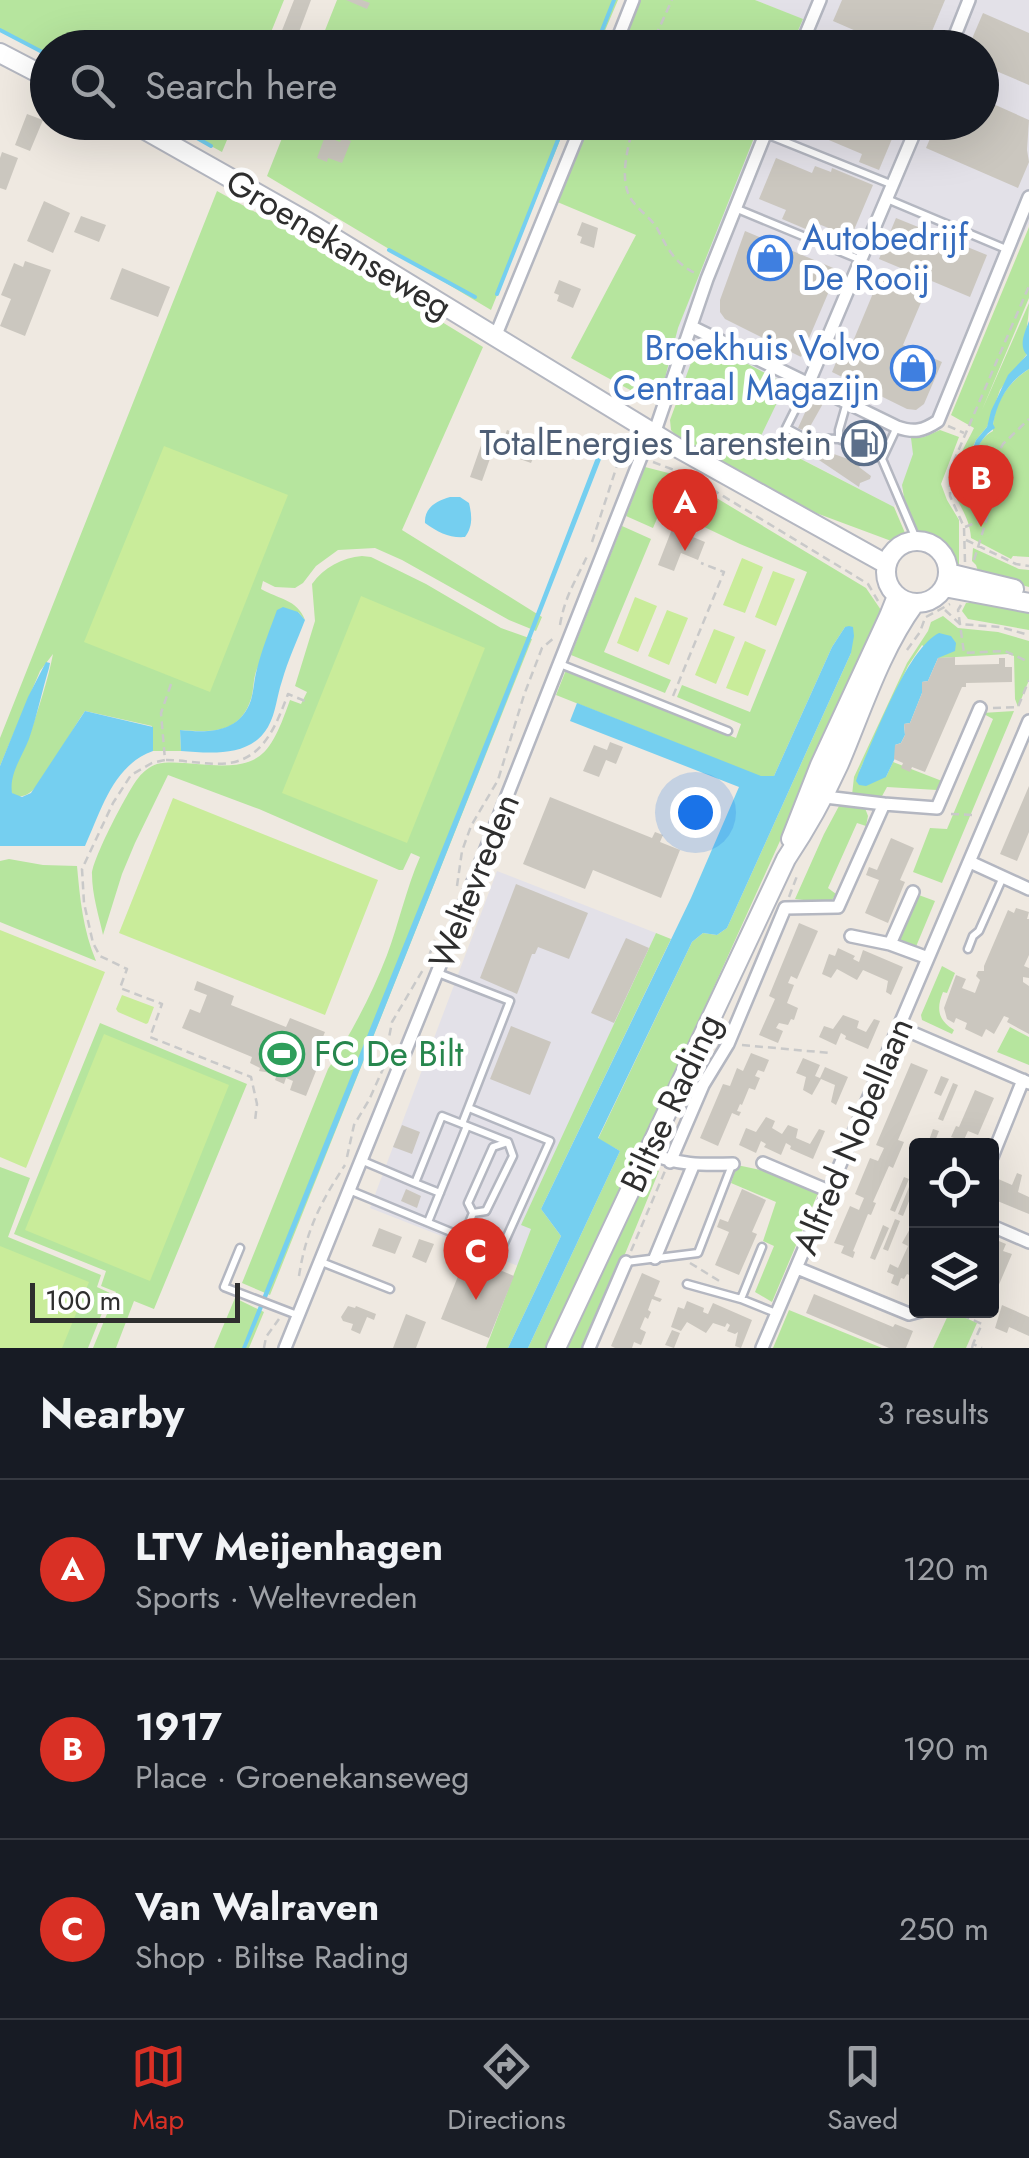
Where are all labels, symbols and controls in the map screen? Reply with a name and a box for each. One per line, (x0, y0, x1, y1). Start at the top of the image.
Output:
search box (30, 30, 999, 140)
icon: search (65, 58, 120, 113)
text: Search here (145, 58, 337, 113)
street label: Groenekanseweg (217, 157, 461, 331)
place label: Autobedrijf De Rooij (802, 213, 969, 303)
shop icon: Autobedrijf De Rooij (747, 235, 793, 281)
place label: Broekhuis Volvo Centraal Magazijn (613, 323, 880, 413)
shop icon: Broekhuis Volvo Centraal Magazijn (890, 345, 936, 391)
place label: TotalEnergies Larenstein (480, 418, 832, 468)
fuel station icon: TotalEnergies Larenstein (841, 420, 887, 466)
pin: B (948, 444, 1014, 527)
pin: A (652, 468, 718, 551)
street label: Weltevreden (416, 786, 532, 976)
your location (670, 787, 721, 838)
street label: Biltse Rading (608, 1006, 734, 1200)
street label: Alfred Nobellaan (780, 1010, 926, 1262)
place label: FC De Bilt (314, 1029, 464, 1079)
sports icon: FC De Bilt (259, 1031, 305, 1077)
map controls (909, 1138, 999, 1318)
button: locate (909, 1138, 999, 1228)
pin: C (444, 1218, 508, 1300)
button: layers (909, 1228, 999, 1318)
scale bar (30, 1278, 240, 1322)
text: 100 m (45, 1280, 121, 1321)
text: Nearby (40, 1383, 184, 1444)
text: 3 results (877, 1390, 989, 1436)
text: LTV Meijenhagen (135, 1519, 443, 1574)
text: A (61, 1546, 84, 1592)
text: 120 m (903, 1546, 989, 1592)
text: Sports · Weltevreden (135, 1574, 418, 1620)
text: 1917 (135, 1699, 222, 1754)
text: B (62, 1726, 83, 1772)
text: 190 m (902, 1726, 989, 1772)
text: Place · Groenekanseweg (135, 1754, 470, 1800)
text: Van Walraven (135, 1879, 379, 1934)
text: C (61, 1906, 84, 1952)
text: 250 m (899, 1906, 989, 1952)
text: Shop · Biltse Rading (135, 1934, 409, 1980)
tab: Map (131, 2039, 186, 2140)
tab: Directions (447, 2039, 566, 2140)
tab: Saved (827, 2039, 898, 2140)

